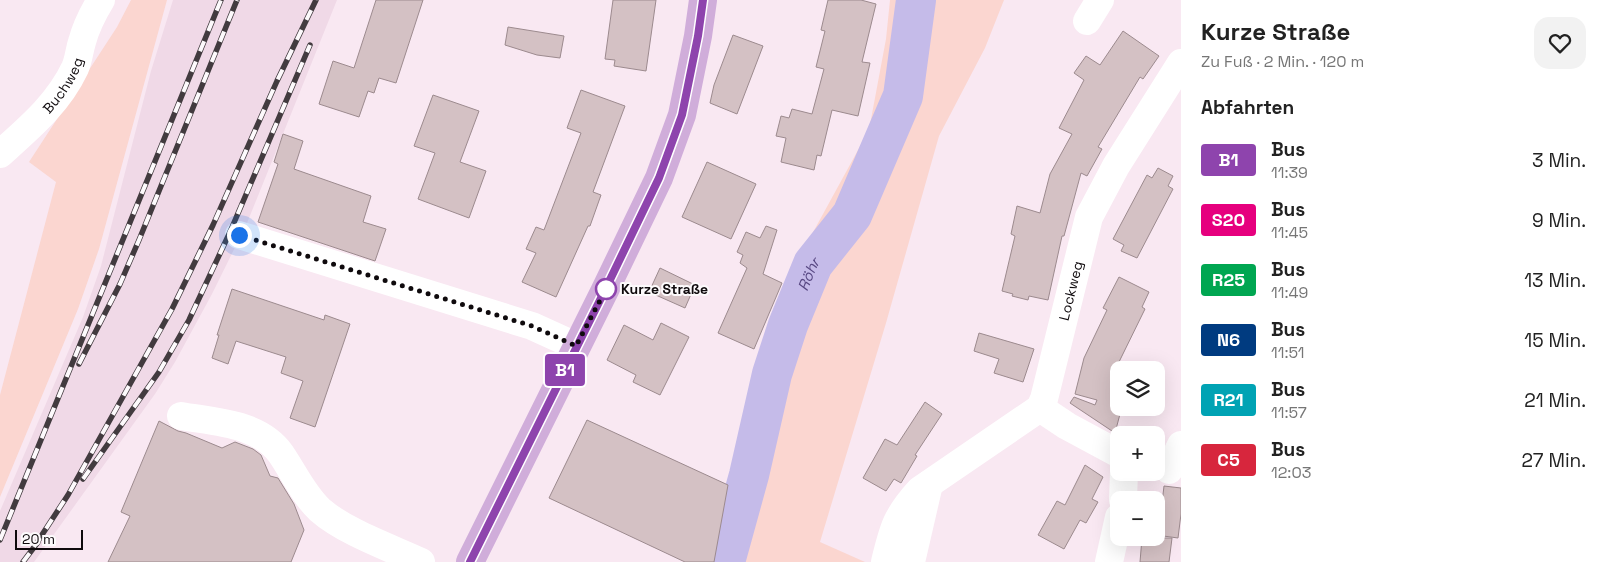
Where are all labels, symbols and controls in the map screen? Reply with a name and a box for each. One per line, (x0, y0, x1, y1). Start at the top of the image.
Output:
text: Kurze Straße (1201, 16, 1350, 47)
button: heart (1534, 17, 1586, 69)
text: Zu Fuß · 2 Min. · 120 m (1201, 51, 1364, 72)
street label: Buchweg (39, 55, 87, 117)
text: Abfahrten (1201, 95, 1294, 120)
text: Bus (1271, 137, 1305, 162)
text: B1 (1218, 148, 1239, 171)
text: 3 Min. (1532, 148, 1586, 173)
text: 11:39 (1271, 162, 1308, 183)
text: Bus (1271, 197, 1305, 222)
text: S20 (1212, 208, 1245, 231)
text: 9 Min. (1532, 208, 1586, 233)
text: 11:45 (1271, 222, 1308, 243)
your location (227, 223, 252, 248)
water label: Röhr (793, 252, 824, 293)
text: Bus (1271, 257, 1305, 282)
street label: Lockweg (1055, 259, 1087, 322)
text: R25 (1212, 268, 1245, 291)
text: 13 Min. (1524, 268, 1586, 293)
marker: Kurze Straße (595, 278, 617, 300)
place label: Kurze Straße (621, 280, 708, 298)
text: 11:49 (1271, 282, 1308, 303)
text: Bus (1271, 317, 1305, 342)
text: N6 (1217, 328, 1240, 351)
text: 15 Min. (1524, 328, 1586, 353)
text: 11:51 (1271, 342, 1304, 363)
line badge: B1 (542, 354, 588, 386)
text: B1 (555, 358, 575, 381)
map controls (1110, 361, 1165, 546)
button: layers (1110, 361, 1165, 416)
text: Bus (1271, 377, 1305, 402)
text: R21 (1213, 388, 1244, 411)
text: 21 Min. (1524, 388, 1586, 413)
text: 11:57 (1271, 402, 1307, 423)
button: + (1110, 426, 1165, 481)
text: Bus (1271, 437, 1305, 462)
text: C5 (1217, 448, 1240, 471)
text: 27 Min. (1522, 448, 1586, 473)
text: 12:03 (1271, 462, 1311, 483)
button: − (1110, 491, 1165, 546)
scale bar (15, 527, 82, 550)
text: 20 m (22, 530, 55, 548)

